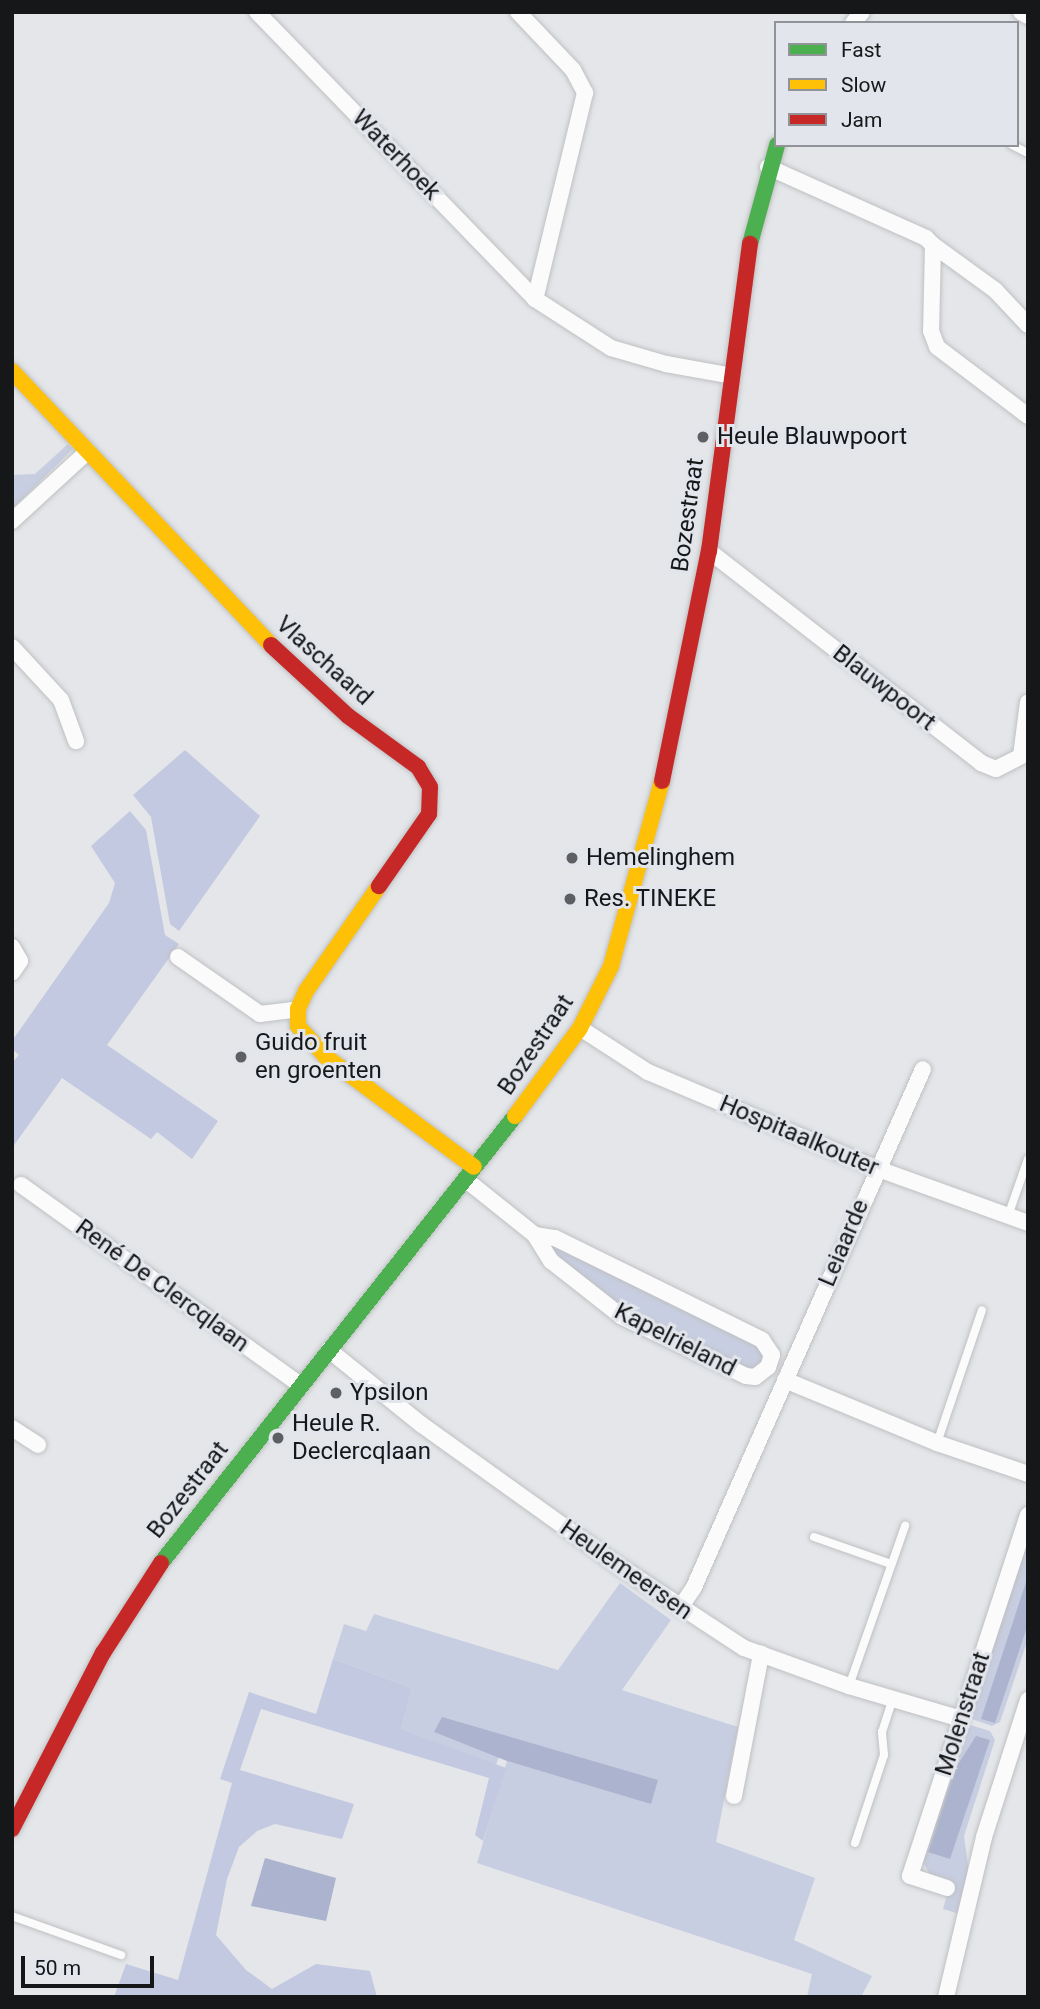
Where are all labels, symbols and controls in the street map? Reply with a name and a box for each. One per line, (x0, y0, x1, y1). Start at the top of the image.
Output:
legend (774, 21, 1019, 147)
text: Fast (841, 38, 881, 62)
text: Slow (841, 73, 886, 97)
street label: Waterhoek (346, 104, 446, 206)
text: Jam (841, 108, 882, 132)
place label: Heule Blauwpoort (717, 423, 907, 451)
marker: Heule Blauwpoort (695, 429, 711, 445)
street label: Bozestraat (666, 456, 710, 574)
street label: Vlaschaard (270, 610, 378, 712)
street label: Blauwpoort (827, 639, 941, 737)
place label: Hemelinghem (586, 844, 735, 872)
marker: Hemelinghem (564, 850, 580, 866)
place label: Res. TINEKE (584, 885, 716, 913)
marker: Res. TINEKE (562, 891, 578, 907)
street label: Bozestraat (492, 989, 580, 1101)
place label: Guido fruit en groenten (255, 1029, 382, 1085)
marker: Guido fruit en groenten (233, 1049, 249, 1065)
street label: Hospitaalkouter (715, 1090, 883, 1182)
street label: Leiaarde (813, 1195, 875, 1291)
street label: René De Clercqlaan (70, 1213, 254, 1359)
street label: Kapelrieland (609, 1297, 741, 1383)
place label: Ypsilon (350, 1379, 428, 1407)
marker: Ypsilon (328, 1385, 344, 1401)
place label: Heule R. Declercqlaan (292, 1410, 431, 1466)
marker: Heule R. Declercqlaan (270, 1430, 286, 1446)
street label: Bozestraat (141, 1436, 235, 1544)
street label: Heulemeersen (554, 1514, 698, 1626)
street label: Molenstraat (929, 1649, 997, 1779)
scale bar (24, 1942, 158, 1986)
text: 50 m (34, 1956, 81, 1980)

